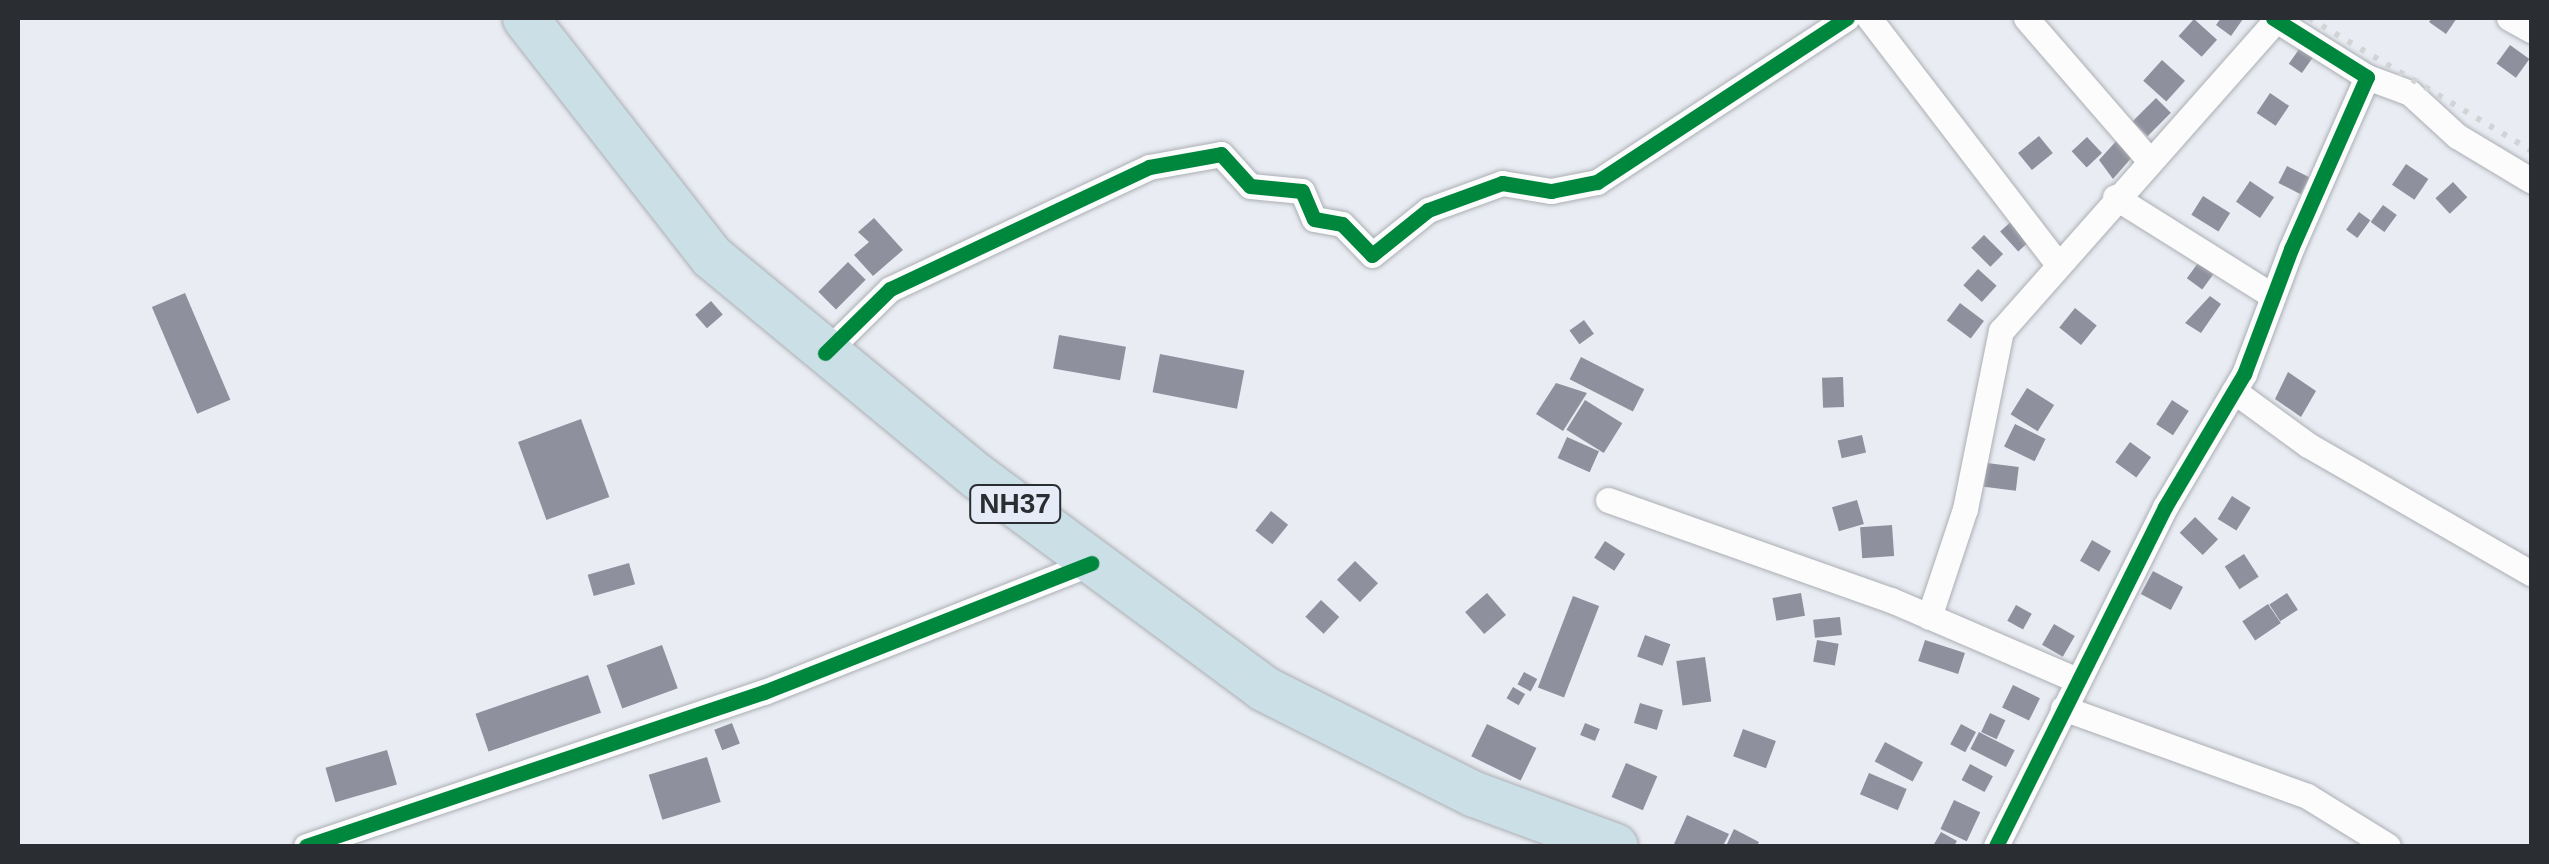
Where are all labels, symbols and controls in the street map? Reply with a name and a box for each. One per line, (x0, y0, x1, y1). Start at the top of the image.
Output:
road number: NH37 (968, 481, 1062, 527)

